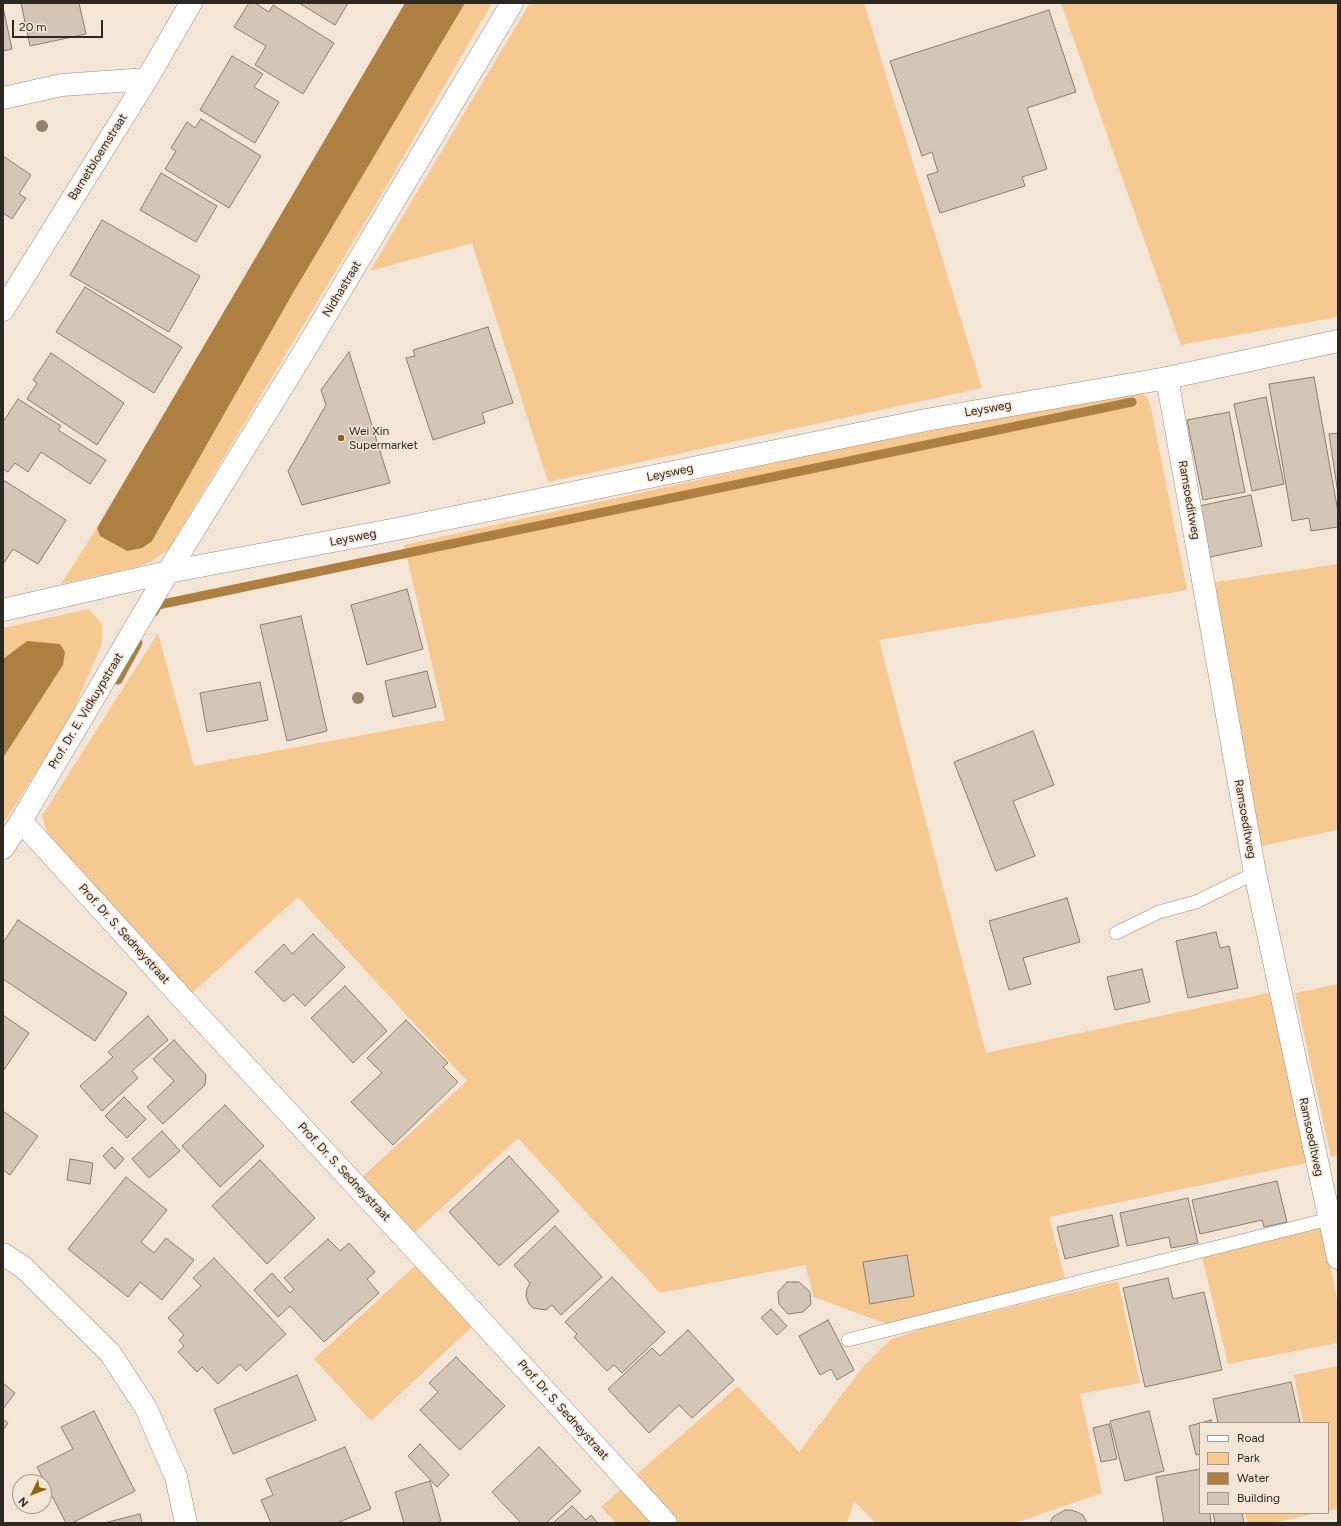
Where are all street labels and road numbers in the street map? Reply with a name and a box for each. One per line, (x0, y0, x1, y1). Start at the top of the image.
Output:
street label: Barnetbloemstraat (65, 111, 131, 203)
street label: Nidhastraat (320, 258, 364, 320)
street label: Leysweg (963, 398, 1013, 420)
street label: Ramsoeditweg (1175, 459, 1203, 541)
street label: Leysweg (645, 461, 695, 485)
street label: Leysweg (328, 526, 378, 550)
street label: Prof. Dr. E. Vidkuypstraat (46, 650, 126, 772)
street label: Ramsoeditweg (1231, 778, 1259, 860)
street label: Prof. Dr. S. Sedneystraat (75, 881, 173, 987)
street label: Ramsoeditweg (1296, 1096, 1326, 1178)
street label: Prof. Dr. S. Sedneystraat (295, 1120, 393, 1224)
street label: Prof. Dr. S. Sedneystraat (514, 1357, 612, 1463)

